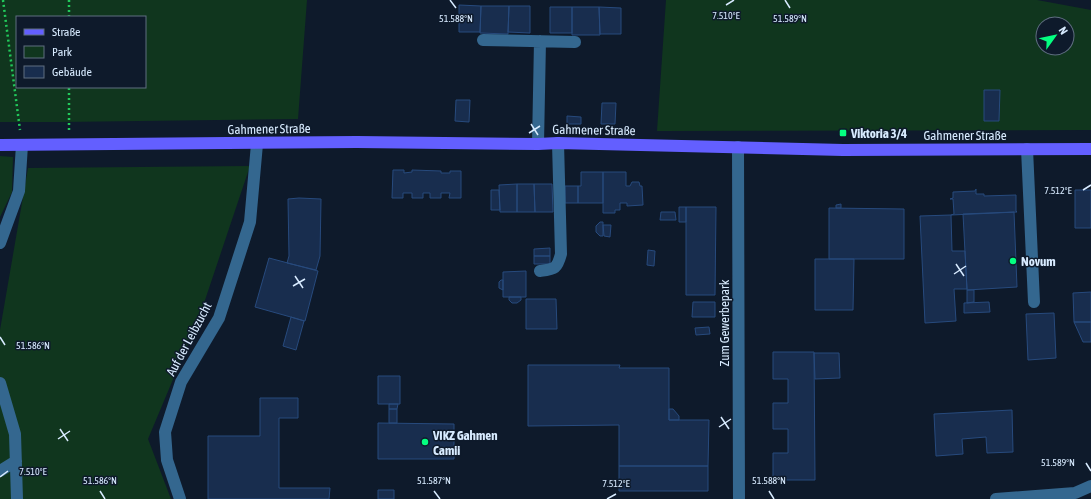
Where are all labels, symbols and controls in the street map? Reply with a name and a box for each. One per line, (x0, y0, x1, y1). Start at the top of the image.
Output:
text: 7.510°E (712, 10, 741, 21)
text: 51.588°N (439, 13, 473, 24)
text: 51.589°N (773, 13, 807, 24)
legend (16, 16, 146, 88)
north arrow (1035, 16, 1075, 56)
text: Straße (52, 25, 80, 39)
text: N (1057, 25, 1070, 37)
text: Park (52, 45, 73, 59)
text: Gebäude (52, 65, 92, 79)
street label: Gahmener Straße (227, 121, 311, 137)
street label: Gahmener Straße (552, 122, 636, 138)
place label: Viktoria 3/4 (850, 126, 907, 141)
marker: Viktoria 3/4 (838, 128, 848, 138)
street label: Gahmener Straße (923, 128, 1007, 143)
text: 7.512°E (1044, 185, 1073, 196)
place label: Novum (1021, 254, 1056, 269)
marker: Novum (1008, 256, 1018, 266)
street label: Zum Gewerbepark (717, 279, 732, 367)
street label: Auf der Leibzucht (163, 299, 215, 378)
text: 51.586°N (16, 340, 50, 351)
place label: VIKZ Gahmen Camii (432, 428, 498, 458)
marker: VIKZ Gahmen Camii (420, 437, 430, 447)
text: 51.589°N (1041, 457, 1075, 468)
text: 7.510°E (19, 466, 48, 477)
text: 51.586°N (83, 475, 117, 486)
text: 51.587°N (417, 475, 451, 486)
text: 51.588°N (752, 475, 786, 486)
text: 7.512°E (602, 478, 631, 489)

